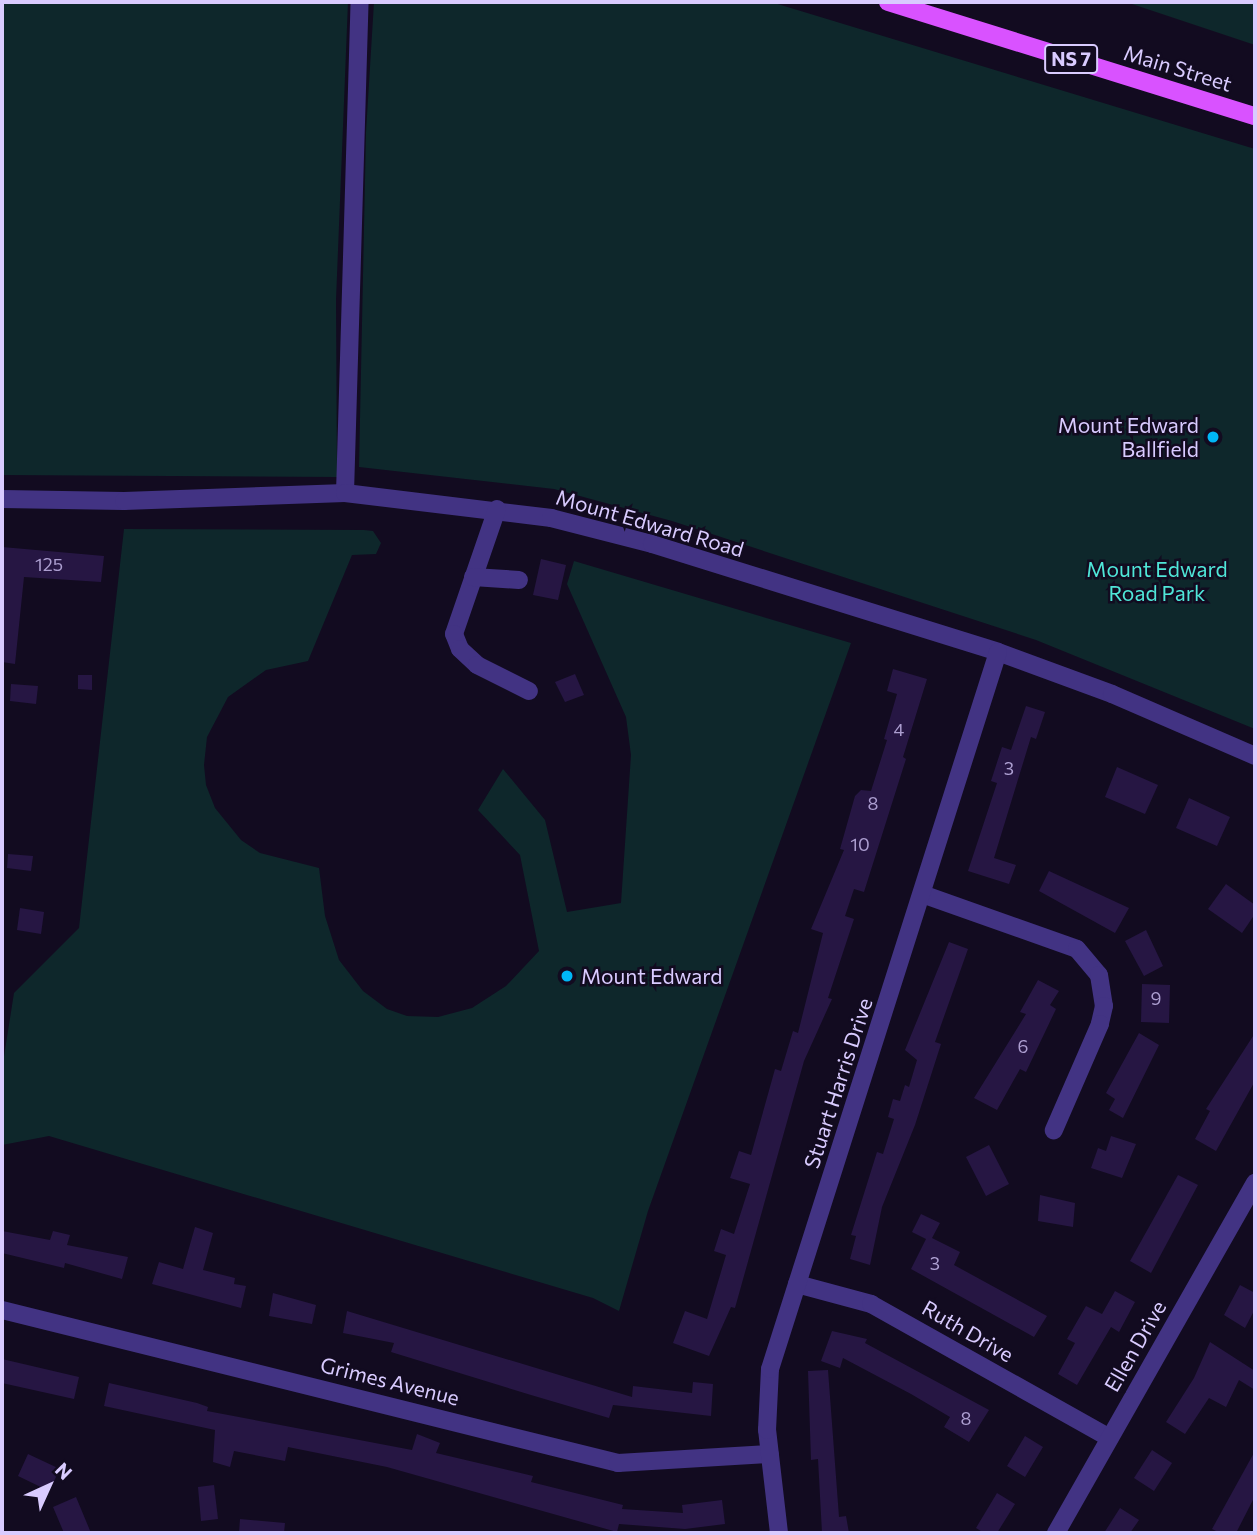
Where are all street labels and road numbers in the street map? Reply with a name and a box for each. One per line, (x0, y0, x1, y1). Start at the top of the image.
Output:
street label: Main Street (1121, 40, 1235, 96)
road number: NS 7 (1043, 44, 1099, 74)
street label: Mount Edward Road (553, 484, 747, 562)
street label: Stuart Harris Drive (799, 995, 877, 1171)
street label: Ruth Drive (918, 1295, 1018, 1367)
street label: Ellen Drive (1099, 1296, 1171, 1396)
street label: Grimes Avenue (318, 1352, 462, 1410)

